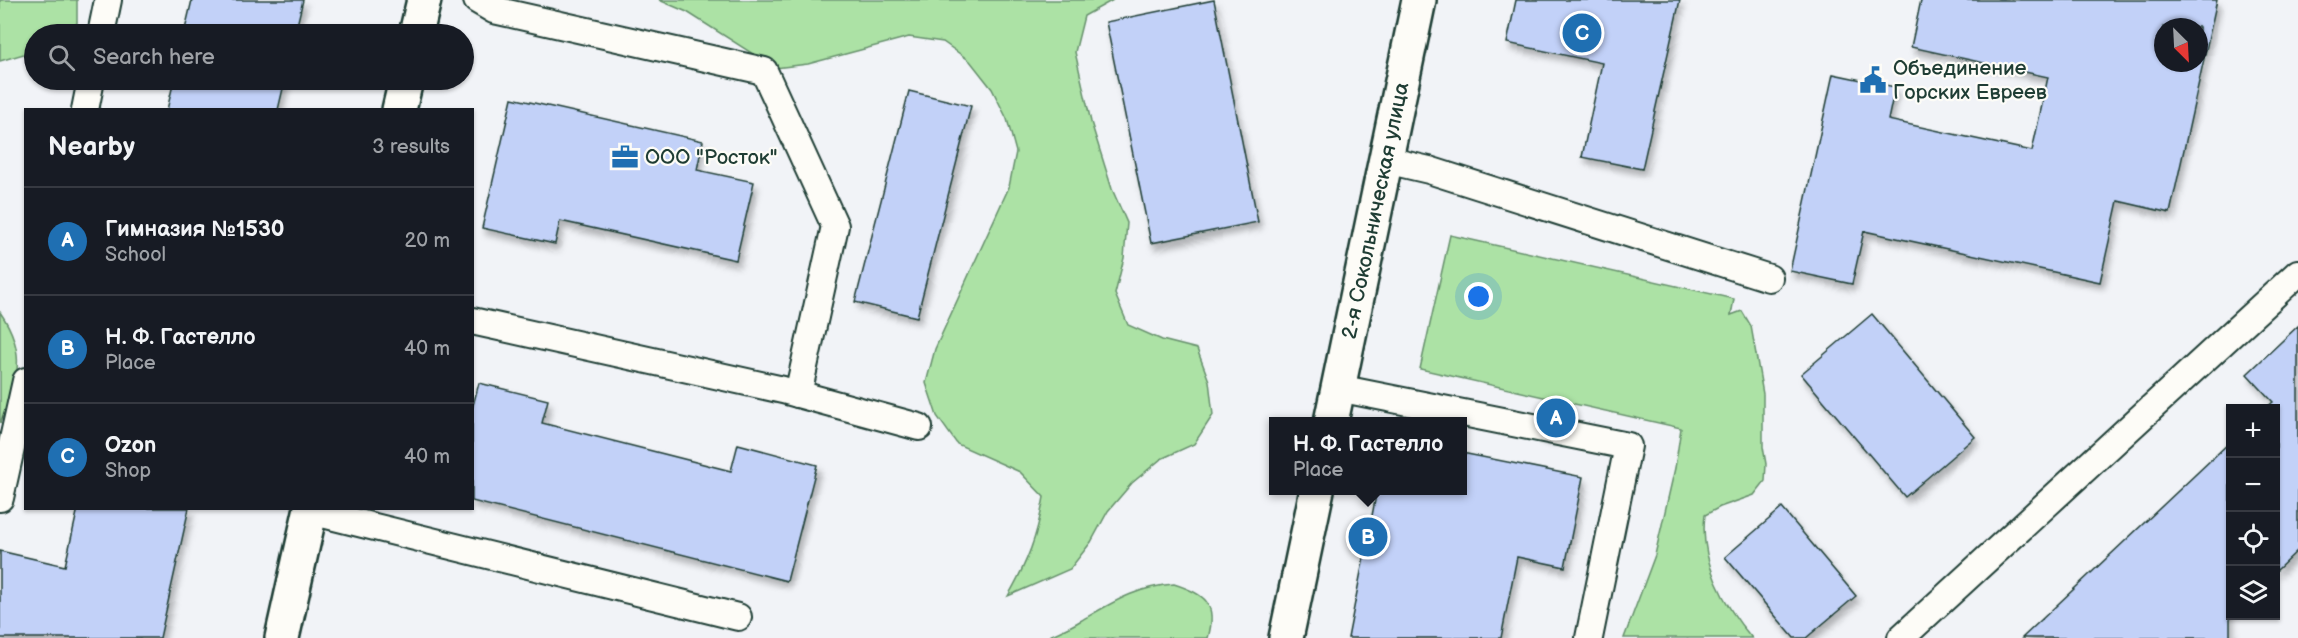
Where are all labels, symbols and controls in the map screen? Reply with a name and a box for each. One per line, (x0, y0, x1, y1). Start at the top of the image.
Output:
pin: C (1562, 10, 1602, 56)
north arrow (2154, 18, 2208, 72)
search box (24, 24, 474, 90)
icon: search (45, 41, 78, 74)
text: Search here (93, 44, 215, 71)
place label: Объединение Горских Евреев (1893, 56, 2047, 105)
public building icon: Объединение Горских Евреев (1858, 65, 1888, 95)
street label: 2-я Сокольническая улица (1337, 79, 1415, 341)
text: Nearby (48, 132, 135, 163)
text: 3 results (372, 135, 450, 159)
office icon: ООО "Росток" (610, 142, 640, 172)
place label: ООО "Росток" (645, 145, 778, 170)
text: Гимназия №1530 (105, 216, 284, 243)
text: A (61, 229, 74, 253)
text: 20 m (405, 229, 450, 253)
text: School (105, 243, 166, 267)
your location (1464, 282, 1493, 311)
text: Н. Ф. Гастелло (105, 324, 255, 351)
text: B (60, 337, 75, 361)
text: 40 m (404, 337, 450, 361)
text: Place (105, 351, 156, 375)
pin: A (1536, 396, 1576, 440)
map controls (2226, 404, 2280, 620)
button: + (2226, 404, 2280, 458)
popup (1269, 417, 1467, 495)
text: Н. Ф. Гастелло (1293, 431, 1443, 458)
text: Ozon (105, 432, 156, 459)
text: C (60, 445, 75, 469)
text: 40 m (404, 445, 450, 469)
text: Place (1293, 458, 1343, 482)
button: − (2226, 458, 2280, 512)
text: Shop (105, 459, 151, 483)
button: locate (2226, 512, 2280, 566)
pin: B (1348, 514, 1388, 560)
button: layers (2226, 566, 2280, 620)

